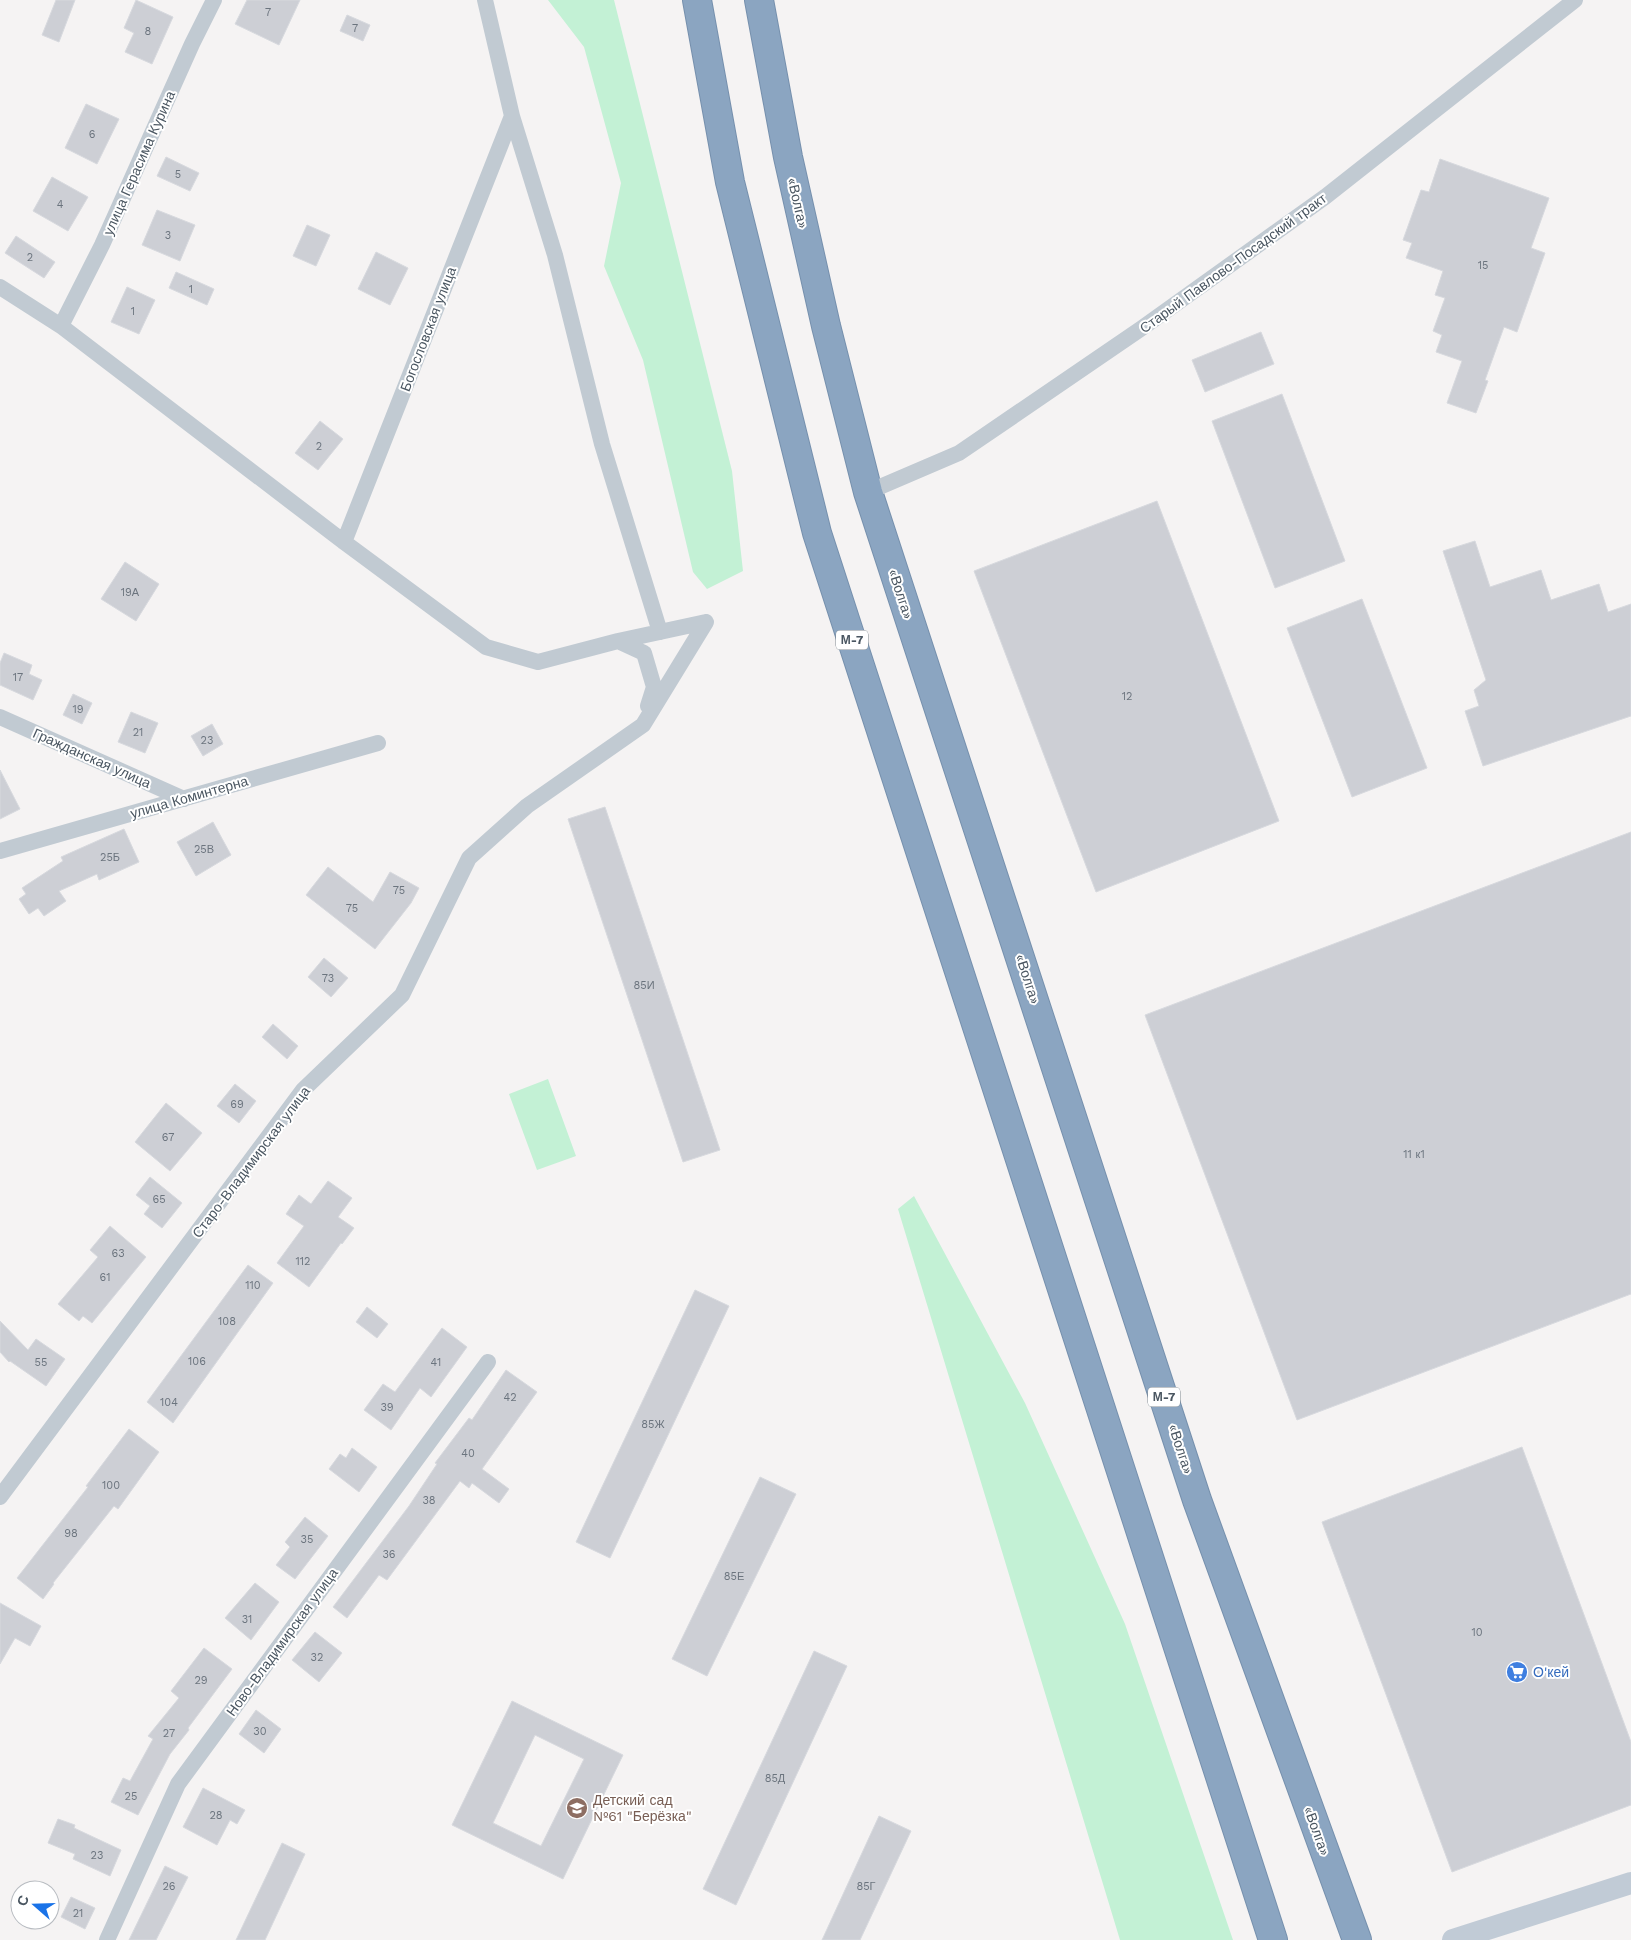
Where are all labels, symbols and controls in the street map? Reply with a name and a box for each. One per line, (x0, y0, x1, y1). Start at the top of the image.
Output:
house number: 7 (265, 6, 271, 19)
house number: 7 (352, 22, 358, 35)
house number: 8 (145, 25, 152, 38)
street label: улица Герасима Курина (100, 88, 178, 238)
house number: 6 (89, 128, 96, 141)
house number: 5 (175, 168, 181, 181)
street label: «Волга» (784, 176, 812, 230)
street label: Старый Павлово-Посадский тракт (1137, 189, 1330, 336)
house number: 4 (57, 198, 64, 211)
house number: 3 (165, 229, 171, 242)
house number: 2 (27, 251, 33, 264)
house number: 15 (1478, 259, 1488, 272)
street label: Богословская улица (397, 264, 459, 393)
house number: 1 (189, 283, 193, 296)
house number: 1 (131, 305, 135, 318)
house number: 2 (316, 440, 322, 453)
street label: «Волга» (885, 567, 917, 621)
house number: 19А (121, 586, 140, 599)
road number: М-7 (836, 630, 868, 650)
house number: 17 (13, 671, 23, 684)
house number: 12 (1122, 690, 1132, 703)
house number: 19 (72, 703, 84, 716)
street label: Гражданская улица (31, 725, 154, 791)
house number: 21 (133, 726, 143, 739)
house number: 23 (201, 734, 213, 747)
street label: улица Коминтерна (128, 772, 250, 821)
house number: 25В (194, 843, 214, 856)
house number: 25Б (100, 851, 120, 864)
house number: 75 (393, 884, 405, 897)
house number: 75 (346, 902, 358, 915)
street label: «Волга» (1012, 952, 1044, 1006)
house number: 73 (322, 972, 334, 985)
house number: 85И (633, 979, 655, 992)
street label: Старо-Владимирская улица (189, 1083, 313, 1241)
house number: 69 (230, 1098, 244, 1111)
house number: 67 (162, 1131, 174, 1144)
house number: 11 к1 (1403, 1148, 1425, 1161)
house number: 65 (152, 1193, 166, 1206)
house number: 63 (111, 1247, 125, 1260)
house number: 112 (296, 1255, 311, 1268)
house number: 61 (100, 1271, 110, 1284)
house number: 110 (245, 1279, 261, 1292)
house number: 108 (218, 1315, 236, 1328)
house number: 106 (188, 1355, 206, 1368)
house number: 55 (35, 1356, 47, 1369)
house number: 41 (431, 1356, 441, 1369)
road number: М-7 (1148, 1388, 1180, 1406)
house number: 42 (503, 1391, 517, 1404)
house number: 104 (160, 1396, 178, 1409)
house number: 39 (380, 1401, 394, 1414)
house number: 85Ж (641, 1418, 665, 1431)
street label: «Волга» (1165, 1422, 1197, 1476)
house number: 40 (461, 1447, 475, 1460)
house number: 100 (102, 1479, 120, 1492)
house number: 38 (422, 1494, 436, 1507)
house number: 98 (64, 1527, 78, 1540)
house number: 35 (301, 1533, 313, 1546)
house number: 36 (382, 1548, 396, 1561)
street label: Ново-Владимирская улица (223, 1565, 341, 1719)
house number: 85Е (724, 1570, 744, 1583)
house number: 31 (242, 1613, 252, 1626)
house number: 10 (1471, 1626, 1483, 1639)
house number: 32 (311, 1651, 323, 1664)
supermarket icon: О'кей (1505, 1660, 1529, 1684)
place label: О'кей (1533, 1664, 1569, 1680)
house number: 29 (194, 1674, 208, 1687)
house number: 30 (253, 1725, 267, 1738)
house number: 27 (163, 1727, 175, 1740)
house number: 85Д (765, 1772, 786, 1785)
house number: 25 (125, 1790, 137, 1803)
place label: Детский сад №61 "Берёзка" (593, 1792, 692, 1824)
school or university icon: Детский сад №61 "Берёзка" (565, 1796, 589, 1820)
street label: «Волга» (1301, 1804, 1333, 1858)
house number: 28 (209, 1809, 223, 1822)
house number: 23 (91, 1849, 103, 1862)
north arrow (10, 1880, 60, 1930)
house number: 26 (162, 1880, 176, 1893)
house number: 85Г (856, 1880, 876, 1893)
text: С (14, 1893, 32, 1908)
house number: 21 (73, 1907, 83, 1920)

